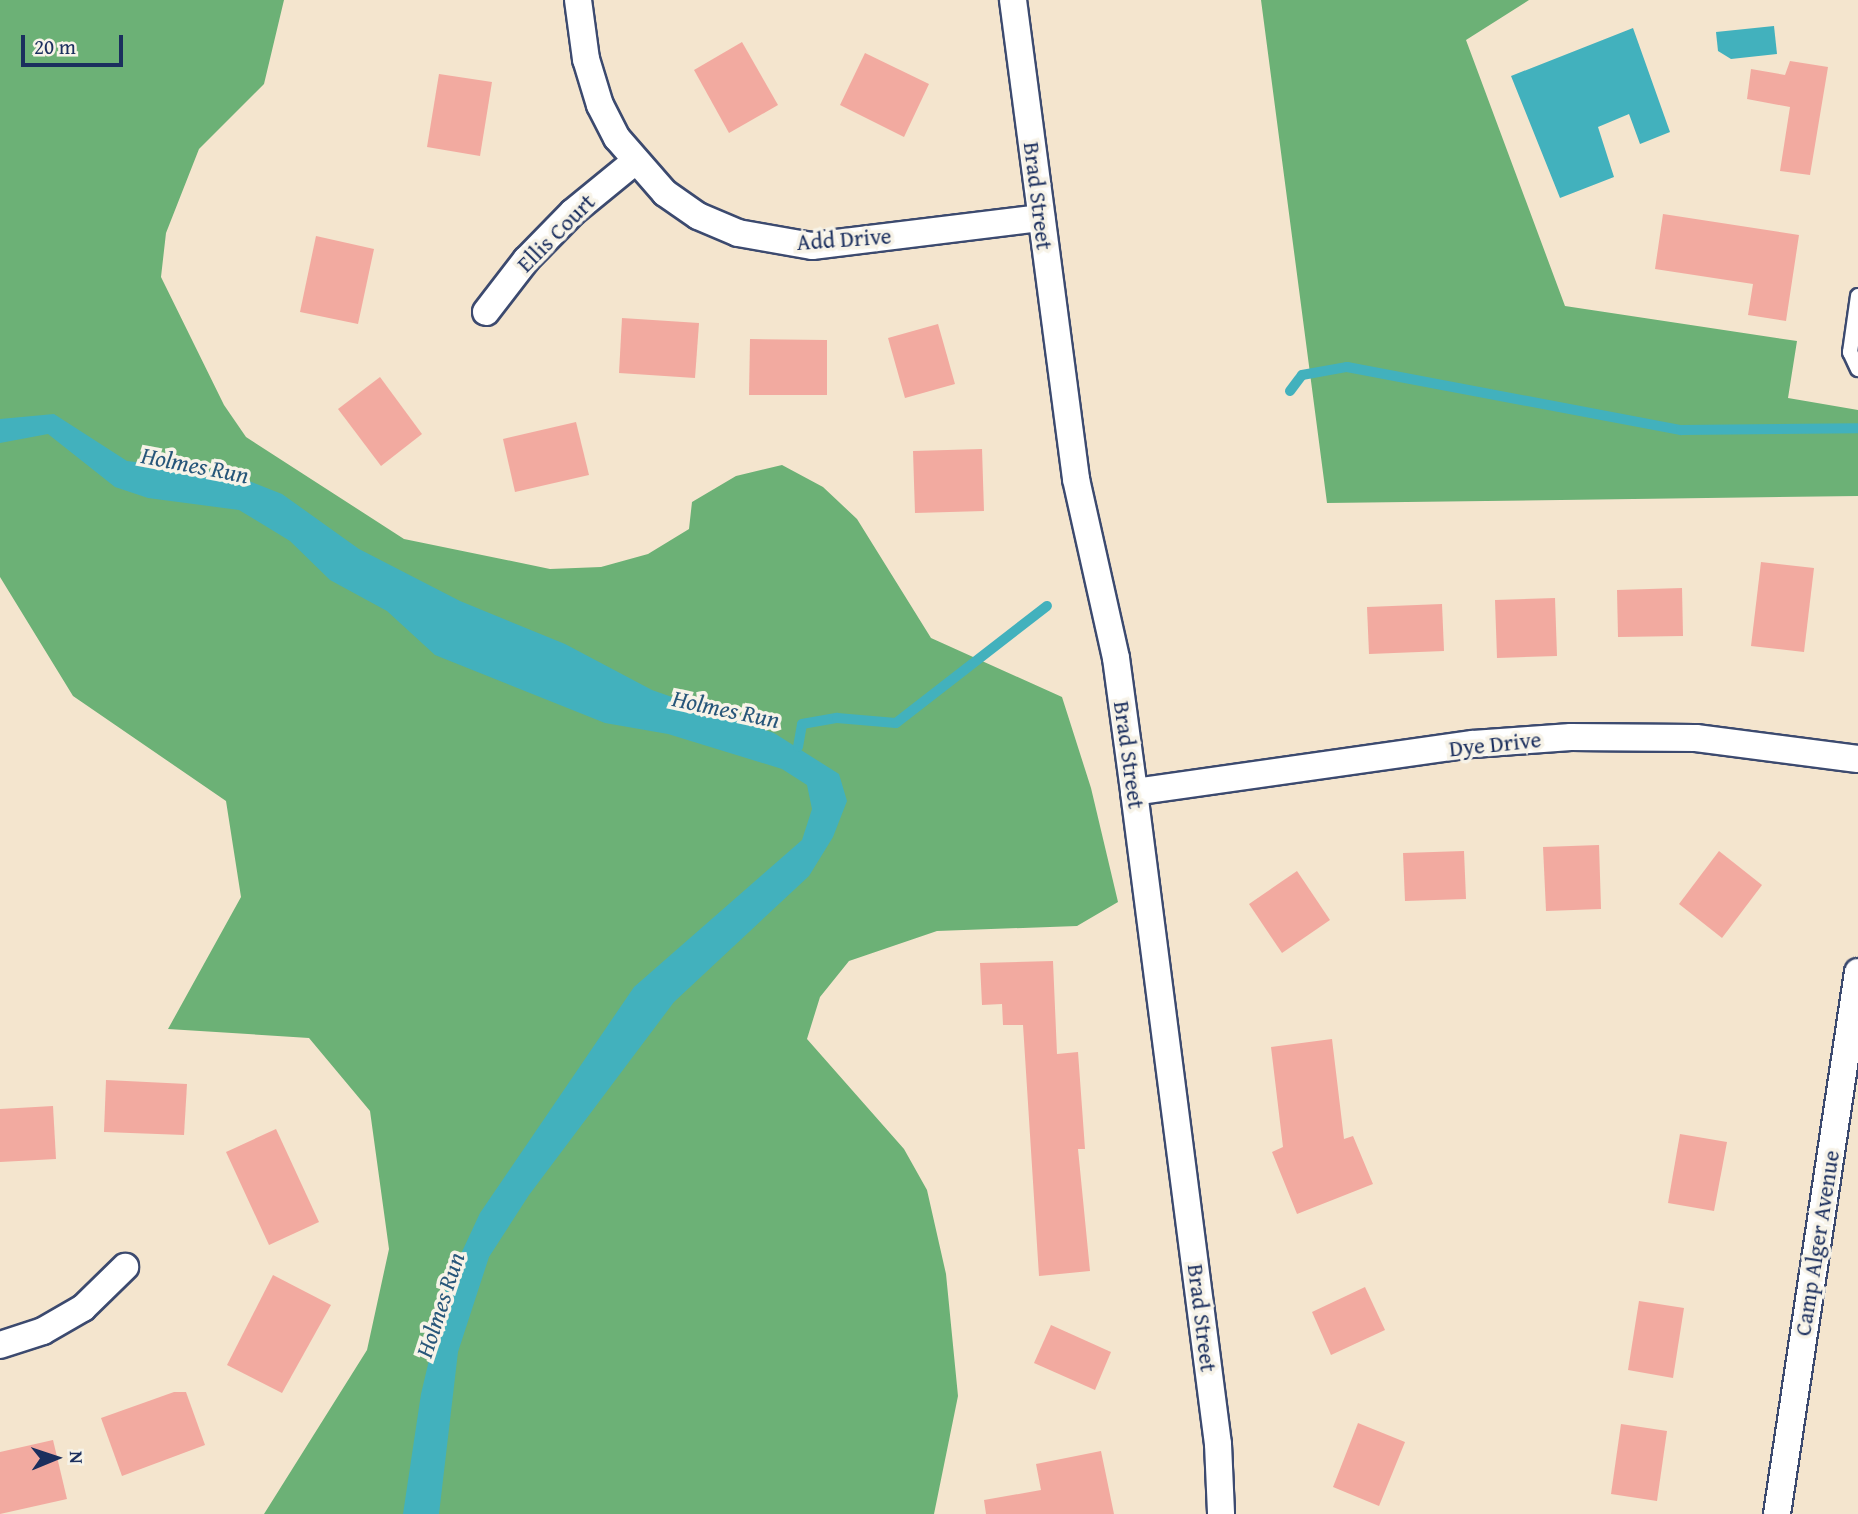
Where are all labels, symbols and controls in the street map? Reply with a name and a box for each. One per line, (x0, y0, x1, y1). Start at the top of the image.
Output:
scale bar (24, 21, 126, 65)
text: 20 m (34, 31, 76, 62)
street label: Brad Street (1018, 140, 1058, 252)
street label: Ellis Court (511, 188, 601, 278)
street label: Add Drive (796, 222, 892, 256)
water label: Holmes Run (139, 440, 251, 490)
water label: Holmes Run (670, 684, 782, 734)
street label: Brad Street (1108, 699, 1150, 811)
street label: Dye Drive (1448, 725, 1542, 763)
street label: Camp Alger Avenue (1789, 1148, 1845, 1338)
water label: Holmes Run (409, 1249, 471, 1361)
street label: Brad Street (1182, 1262, 1222, 1374)
north arrow (21, 1423, 91, 1493)
text: N (63, 1450, 91, 1464)

